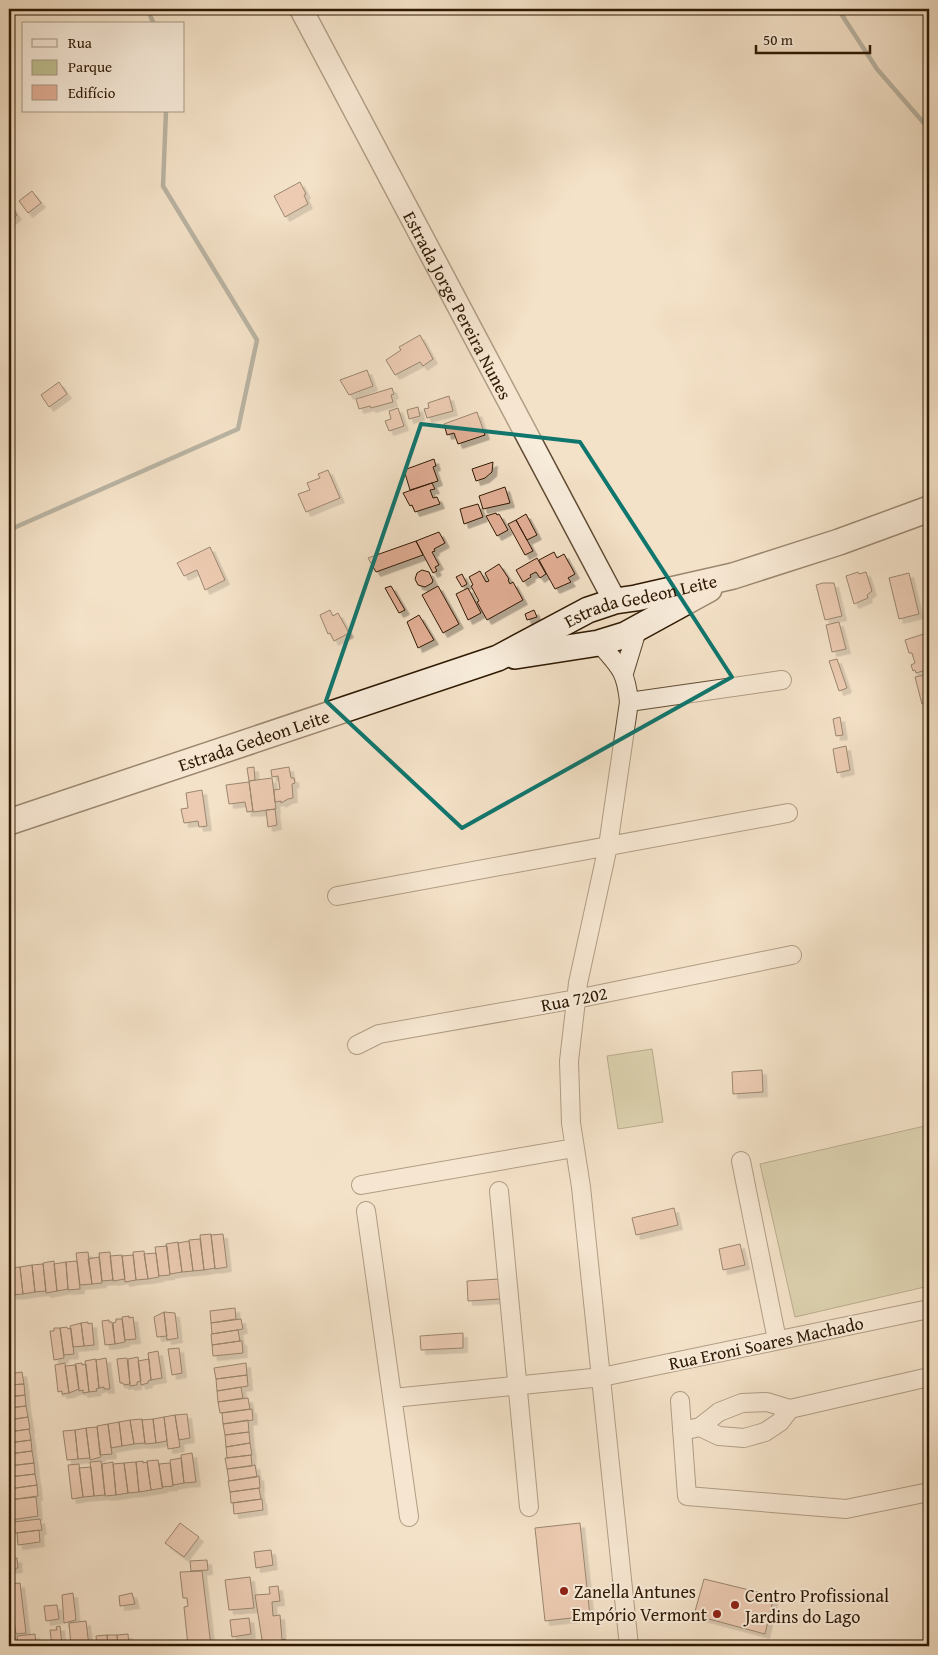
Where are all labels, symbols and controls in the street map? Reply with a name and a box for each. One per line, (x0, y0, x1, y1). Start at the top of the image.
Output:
legend (22, 22, 185, 112)
scale bar (756, 22, 869, 54)
text: 50 m (763, 29, 794, 50)
text: Rua (68, 32, 92, 53)
text: Parque (68, 56, 112, 77)
text: Edifício (68, 82, 116, 103)
street label: Estrada Jorge Pereira Nunes (397, 206, 519, 404)
street label: Estrada Gedeon Leite (559, 567, 719, 634)
street label: Estrada Gedeon Leite (174, 702, 333, 778)
street label: Rua 7202 (538, 979, 610, 1019)
street label: Rua Eroni Soares Machado (666, 1309, 866, 1377)
place label: Zanella Antunes (574, 1578, 696, 1605)
place label: Centro Profissional Jardins do Lago (743, 1582, 889, 1630)
marker: Zanella Antunes (558, 1585, 570, 1597)
marker: Centro Profissional Jardins do Lago (729, 1599, 741, 1611)
place label: Empório Vermont (572, 1601, 708, 1628)
marker: Empório Vermont (711, 1608, 723, 1620)

